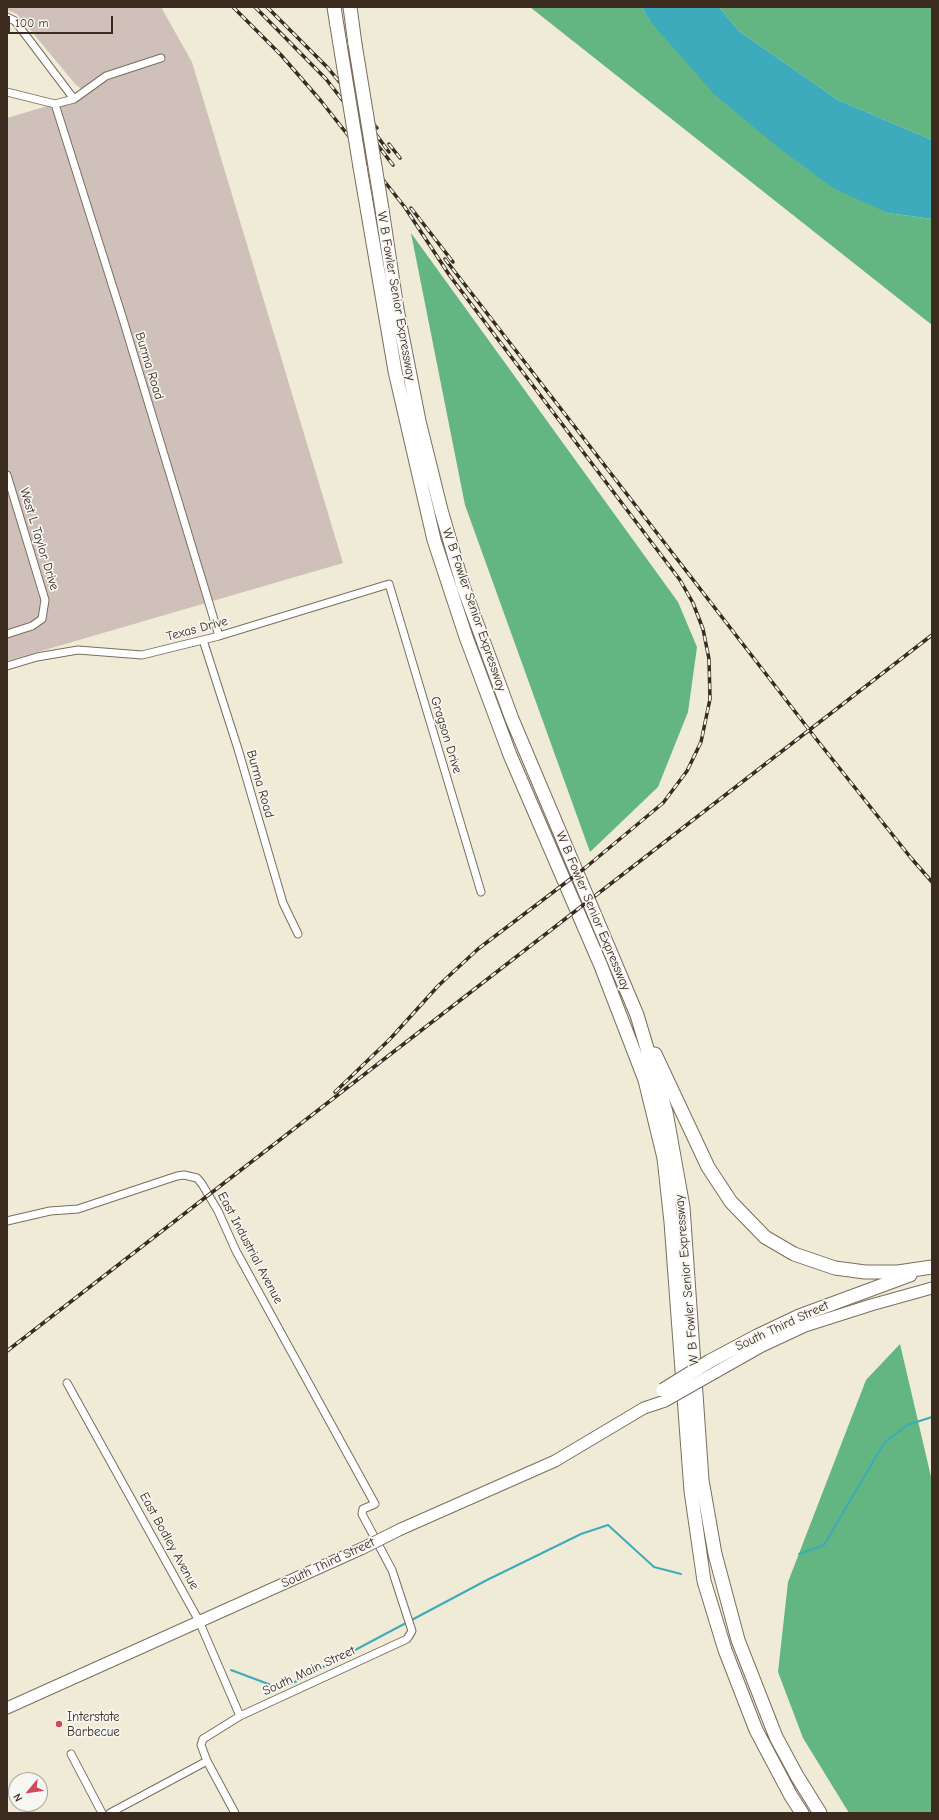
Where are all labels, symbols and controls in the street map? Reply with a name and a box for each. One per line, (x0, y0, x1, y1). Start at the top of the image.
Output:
scale bar (10, 8, 115, 34)
text: 100 m (15, 16, 48, 30)
street label: W B Fowler Senior Expressway (373, 210, 419, 382)
street label: Burma Road (131, 330, 167, 402)
street label: West L Taylor Drive (16, 486, 62, 592)
street label: W B Fowler Senior Expressway (439, 526, 509, 694)
street label: Texas Drive (165, 613, 229, 645)
street label: Gragson Drive (427, 695, 465, 775)
street label: Burma Road (243, 748, 277, 820)
street label: W B Fowler Senior Expressway (552, 829, 634, 993)
street label: East Industrial Avenue (214, 1189, 286, 1307)
street label: W B Fowler Senior Expressway (672, 1194, 702, 1366)
street label: South Third Street (733, 1298, 831, 1354)
street label: East Bodley Avenue (136, 1490, 202, 1592)
street label: South Third Street (279, 1535, 377, 1591)
street label: South Main Street (260, 1643, 358, 1699)
place label: Interstate Barbecue (67, 1709, 120, 1740)
marker: Interstate Barbecue (54, 1719, 64, 1729)
north arrow (8, 1772, 48, 1812)
text: N (11, 1791, 25, 1804)

